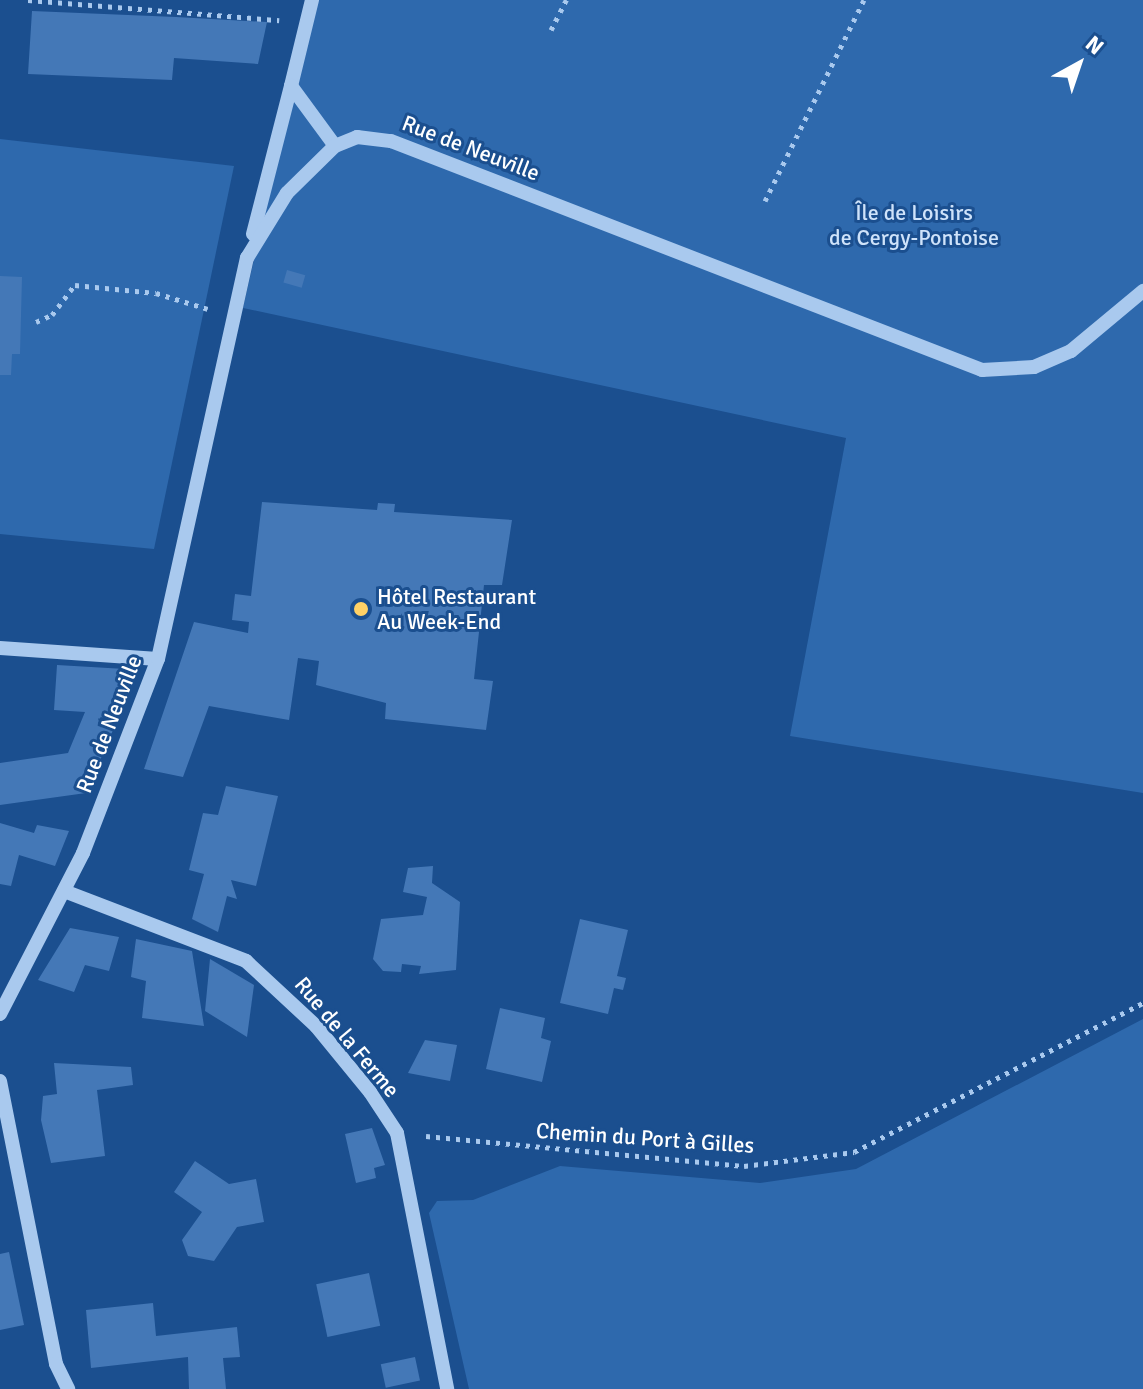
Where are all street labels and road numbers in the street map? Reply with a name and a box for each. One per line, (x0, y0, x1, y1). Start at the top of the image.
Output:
street label: Rue de Neuville (398, 110, 544, 186)
street label: Rue de Neuville (71, 651, 147, 797)
street label: Rue de la Ferme (289, 971, 405, 1103)
street label: Chemin du Port à Gilles (535, 1117, 755, 1159)

